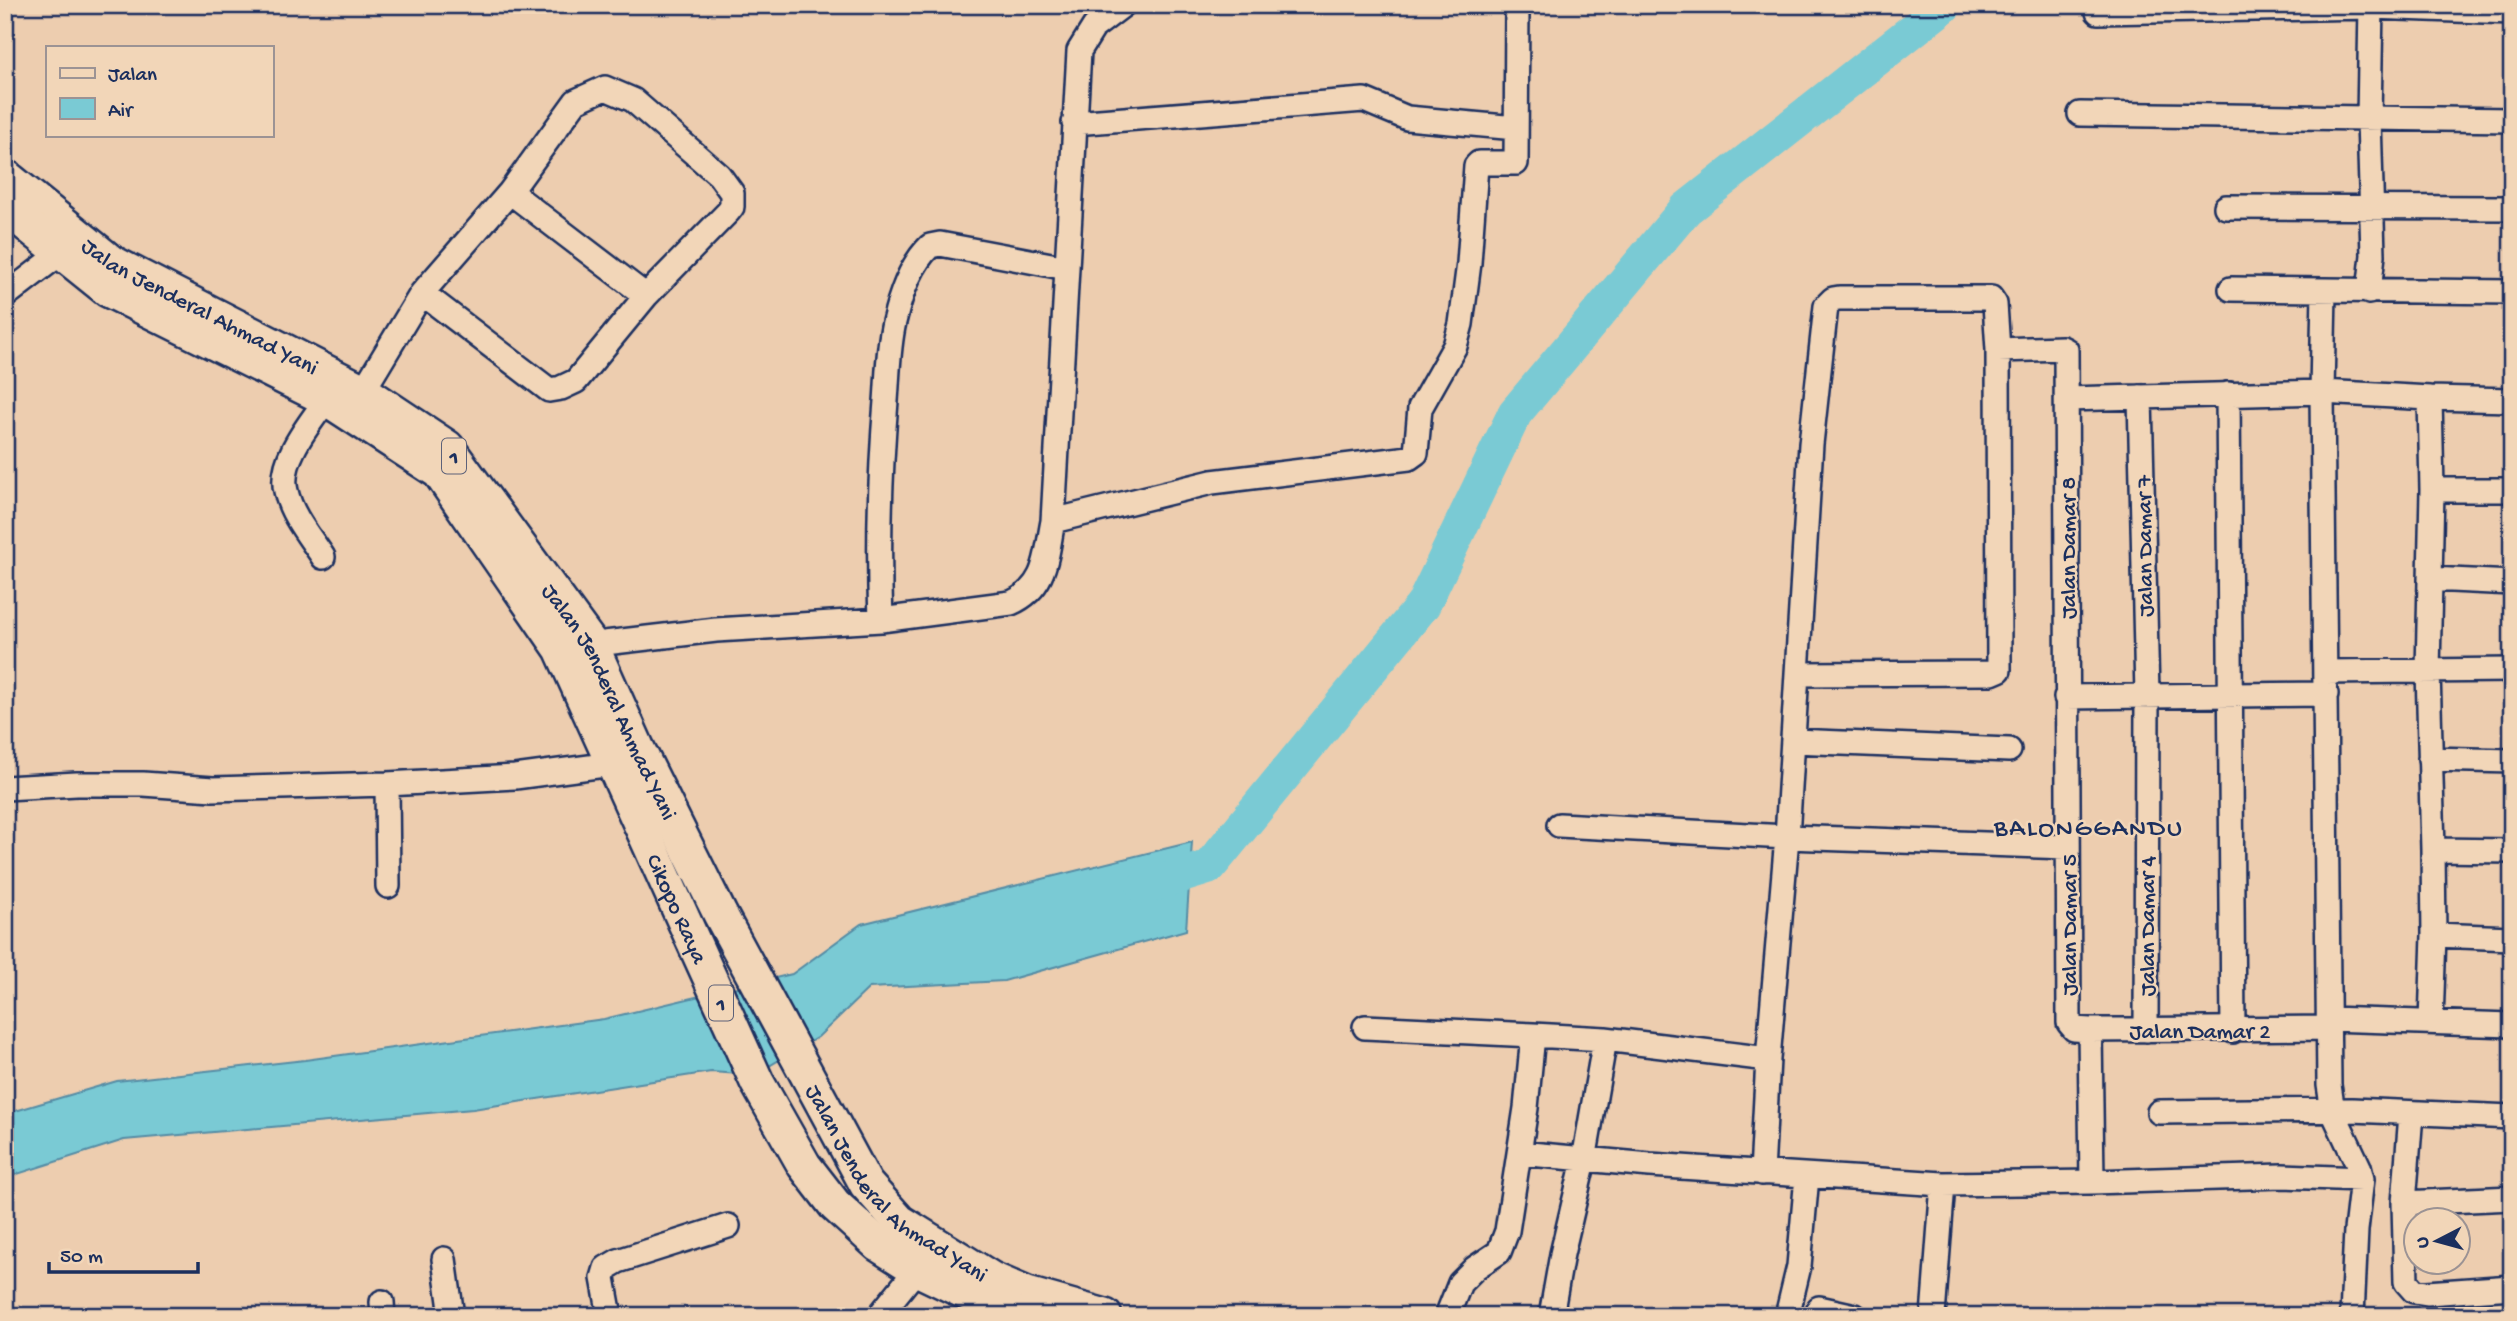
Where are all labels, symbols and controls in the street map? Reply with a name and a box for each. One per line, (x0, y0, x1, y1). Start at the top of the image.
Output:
legend (46, 46, 273, 136)
text: Jalan (108, 64, 157, 89)
text: Air (108, 100, 134, 125)
street label: Jalan Jenderal Ahmad Yani (75, 234, 322, 383)
road number: 1 (442, 438, 466, 474)
street label: Jalan Damar 7 (2132, 474, 2161, 617)
street label: Jalan Damar 8 (2057, 477, 2084, 619)
street label: Jalan Jenderal Ahmad Yani (534, 579, 681, 825)
district label: BALONGGANDU (1993, 815, 2184, 846)
street label: Cikopo Raya (639, 851, 712, 970)
street label: Jalan Damar 5 (2058, 854, 2085, 996)
street label: Jalan Damar 4 (2136, 856, 2163, 996)
road number: 1 (709, 986, 733, 1020)
street label: Jalan Damar 2 (2130, 1020, 2270, 1047)
street label: Jalan Jenderal Ahmad Yani (798, 1081, 992, 1290)
north arrow (2402, 1206, 2472, 1276)
scale bar (49, 1230, 198, 1274)
text: U (2412, 1236, 2436, 1249)
text: 50 m (60, 1246, 103, 1271)

